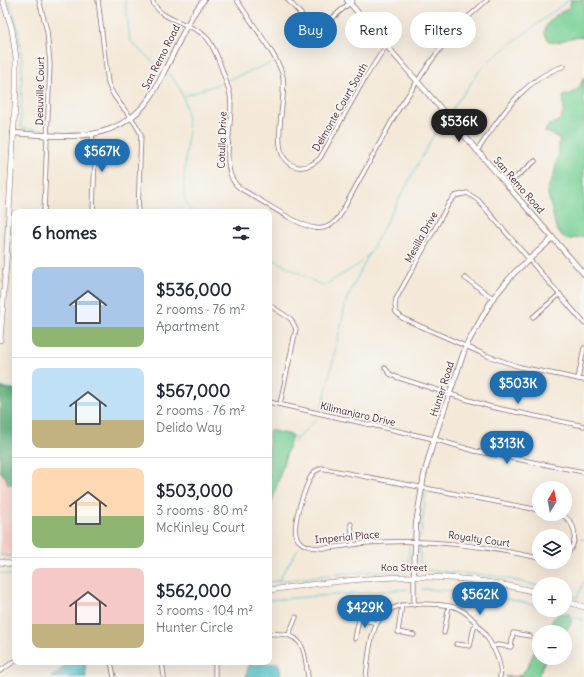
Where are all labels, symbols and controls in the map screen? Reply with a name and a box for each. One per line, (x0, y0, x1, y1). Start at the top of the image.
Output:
chip: Buy (284, 12, 337, 48)
chip: Rent (345, 12, 402, 48)
chip: Filters (410, 12, 476, 48)
street label: San Remo Road (139, 22, 183, 92)
street label: Deauville Court (33, 56, 47, 125)
street label: Delmonte Court South (309, 60, 371, 153)
pin: $536K (431, 109, 487, 143)
street label: Cotulla Drive (215, 111, 229, 169)
text: $536K (440, 113, 478, 130)
pin: $567K (74, 139, 130, 173)
text: $567K (84, 143, 120, 160)
street label: San Remo Road (491, 154, 547, 216)
street label: Mesilla Drive (402, 209, 440, 265)
text: 6 homes (32, 222, 97, 244)
icon: filters (230, 222, 252, 244)
text: $536,000 (156, 279, 232, 301)
icon: home (64, 283, 112, 331)
text: 2 rooms · 76 m² (156, 301, 245, 318)
text: Apartment (156, 318, 219, 335)
street label: Hunter Road (427, 360, 457, 418)
pin: $503K (490, 371, 546, 405)
text: $503K (499, 375, 537, 392)
text: $567,000 (156, 380, 230, 402)
icon: home (64, 384, 112, 432)
street label: Kilimanjaro Drive (319, 399, 397, 429)
text: 2 rooms · 76 m² (156, 402, 245, 419)
text: Delido Way (156, 419, 222, 436)
pin: $313K (479, 431, 535, 465)
text: $313K (489, 435, 525, 452)
text: $503,000 (156, 480, 233, 502)
north arrow (532, 481, 572, 521)
map controls (532, 481, 572, 665)
icon: home (64, 484, 112, 532)
text: 3 rooms · 80 m² (156, 502, 248, 519)
text: McKinley Court (156, 519, 245, 536)
street label: Imperial Place (314, 528, 380, 546)
street label: Royalty Court (447, 528, 511, 550)
button: layers (532, 529, 572, 569)
street label: Koa Street (381, 561, 428, 574)
button: + (532, 577, 572, 617)
text: $562,000 (156, 580, 231, 602)
pin: $562K (452, 582, 508, 616)
icon: home (64, 584, 112, 632)
text: $562K (461, 586, 499, 603)
pin: $429K (337, 595, 393, 629)
text: $429K (346, 599, 384, 616)
text: 3 rooms · 104 m² (156, 602, 253, 619)
text: Hunter Circle (156, 619, 233, 636)
button: − (532, 625, 572, 665)

